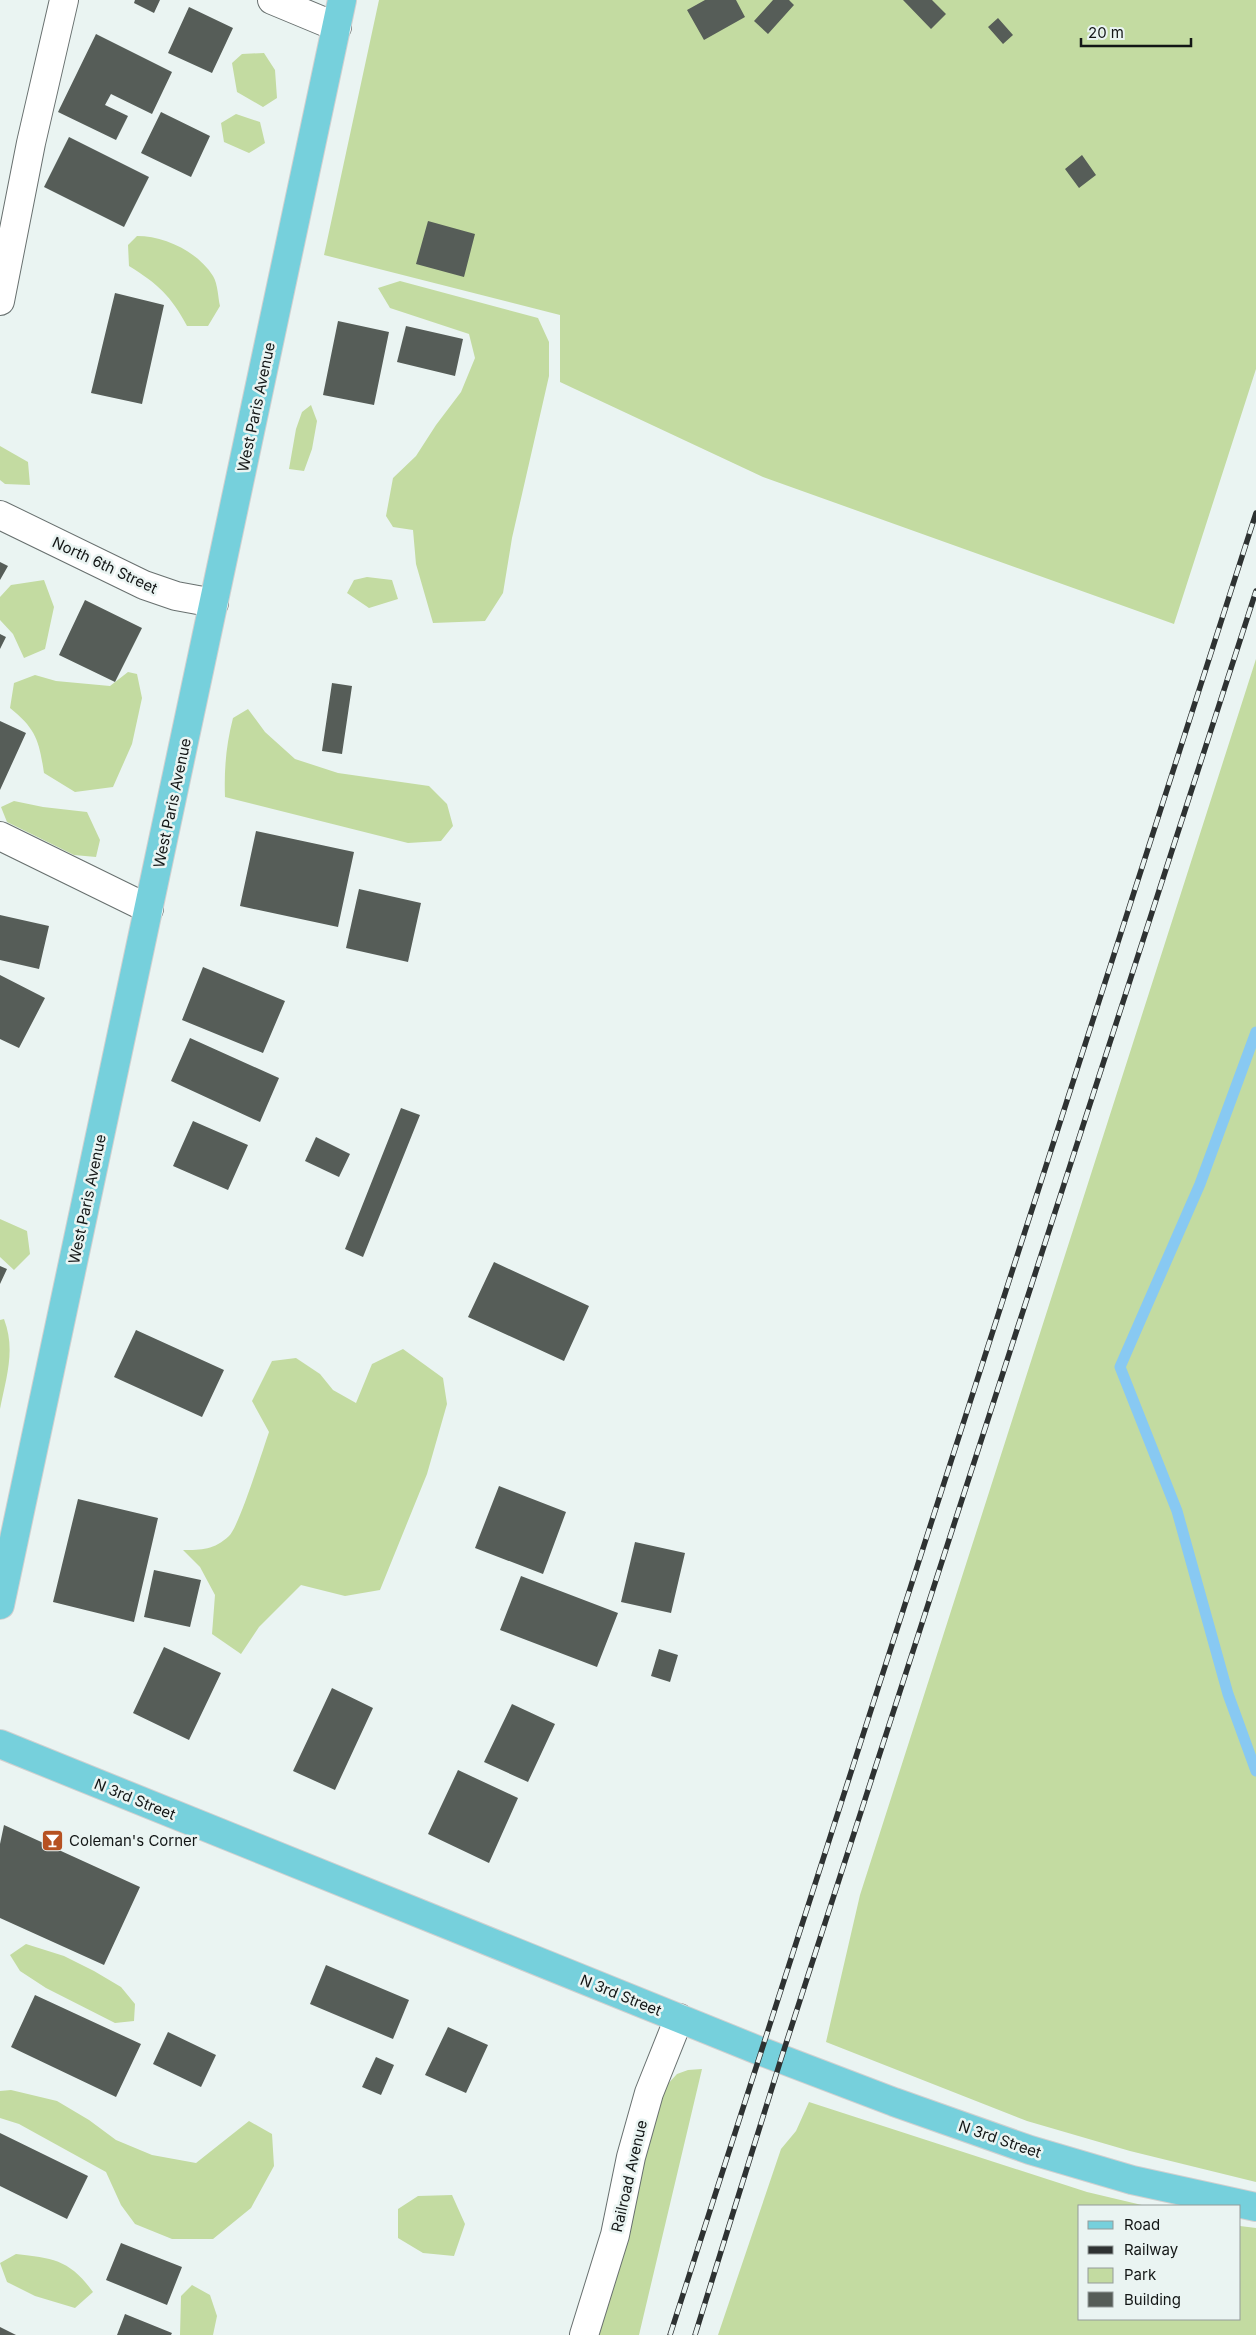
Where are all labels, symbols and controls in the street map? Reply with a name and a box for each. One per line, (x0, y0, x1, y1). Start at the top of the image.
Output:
scale bar (1081, 15, 1191, 47)
text: 20 m (1088, 23, 1124, 42)
street label: West Paris Avenue (233, 340, 279, 474)
street label: North 6th Street (49, 532, 161, 598)
street label: West Paris Avenue (149, 736, 195, 870)
street label: West Paris Avenue (64, 1132, 110, 1266)
street label: N 3rd Street (92, 1774, 178, 1824)
bar icon: Coleman's Corner (41, 1828, 65, 1852)
place label: Coleman's Corner (69, 1831, 198, 1850)
street label: N 3rd Street (578, 1970, 664, 2020)
street label: N 3rd Street (956, 2116, 1044, 2162)
street label: Railroad Avenue (607, 2118, 651, 2234)
legend (1078, 2205, 1241, 2320)
text: Road (1124, 2215, 1160, 2234)
text: Railway (1124, 2240, 1179, 2259)
text: Park (1124, 2265, 1157, 2284)
text: Building (1124, 2290, 1181, 2309)

